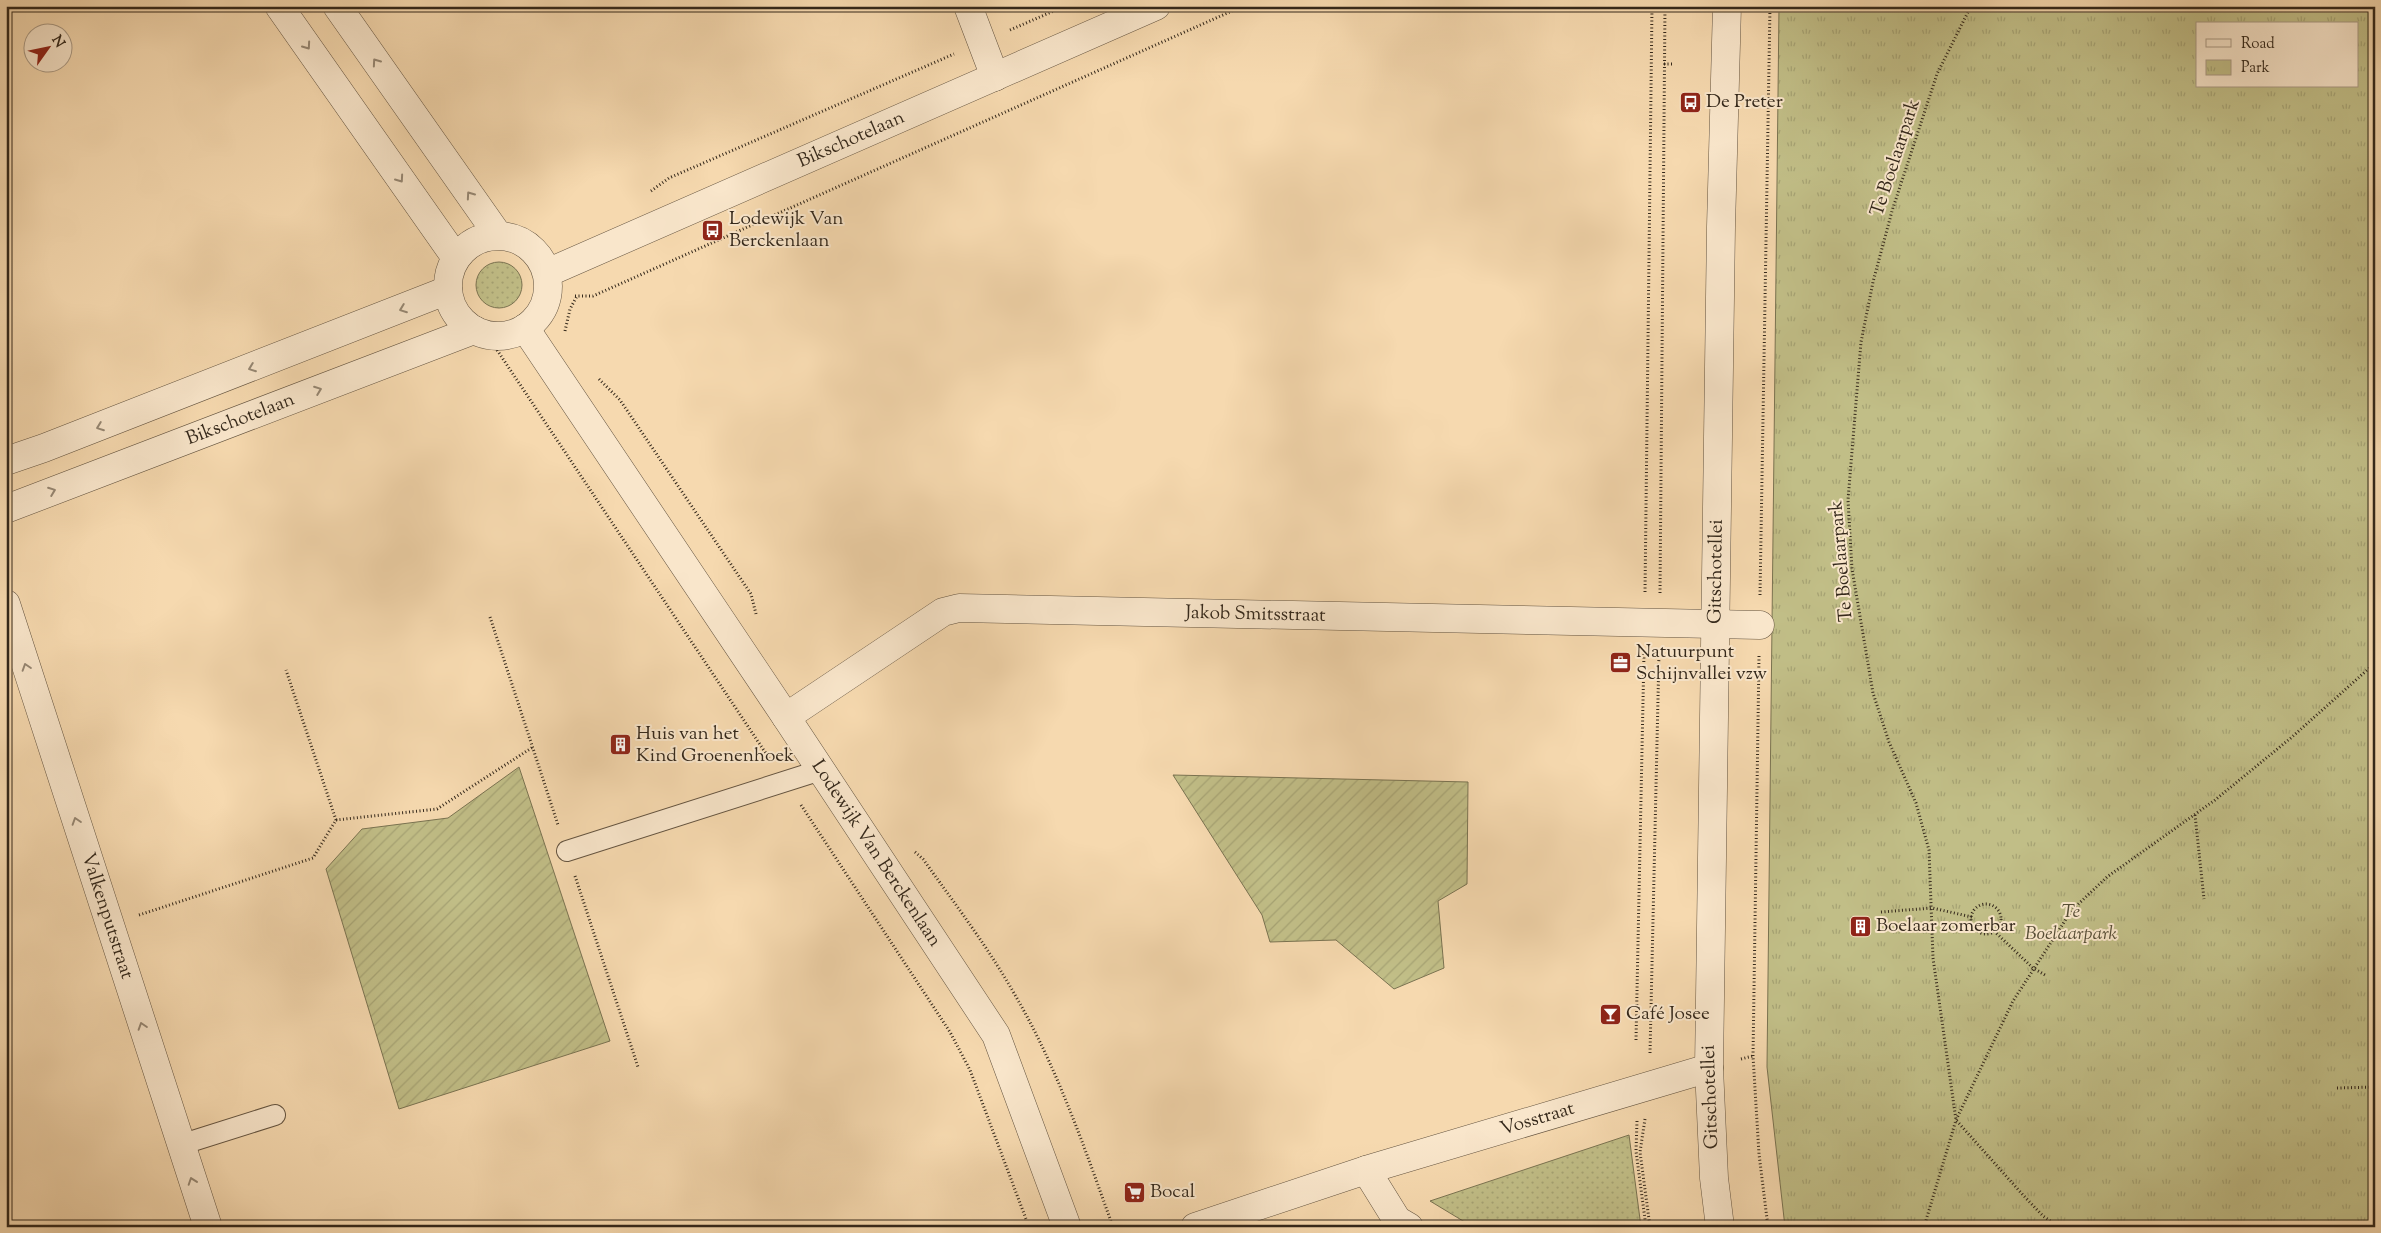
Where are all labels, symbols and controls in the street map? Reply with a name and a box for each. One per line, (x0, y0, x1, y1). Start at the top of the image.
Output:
north arrow (22, 22, 72, 72)
legend (2196, 22, 2358, 88)
text: N (46, 32, 69, 52)
text: Road (2241, 34, 2275, 55)
one-way arrow (301, 40, 310, 50)
one-way arrow (373, 58, 382, 68)
text: Park (2241, 58, 2270, 79)
place label: De Preter (1706, 89, 1783, 116)
bus stop icon: De Preter (1678, 90, 1702, 114)
street label: Te Boelaarpark (1864, 95, 1928, 220)
street label: Bikschotelaan (793, 104, 909, 175)
one-way arrow (394, 173, 403, 183)
one-way arrow (467, 192, 476, 201)
place label: Lodewijk Van Berckenlaan (729, 206, 843, 255)
bus stop icon: Lodewijk Van Berckenlaan (701, 218, 725, 242)
one-way arrow (399, 303, 408, 313)
one-way arrow (248, 361, 257, 372)
street label: Bikschotelaan (182, 386, 299, 452)
one-way arrow (313, 386, 322, 396)
one-way arrow (97, 421, 105, 431)
one-way arrow (47, 487, 56, 497)
street label: Te Boelaarpark (1823, 499, 1861, 623)
street label: Gitschotellei (1702, 519, 1730, 624)
street label: Jakob Smitsstraat (1184, 599, 1326, 629)
place label: Natuurpunt Schijnvallei vzw (1636, 639, 1767, 688)
office icon: Natuurpunt Schijnvallei vzw (1608, 651, 1632, 675)
one-way arrow (22, 663, 32, 671)
place label: Huis van het Kind Groenenhoek (636, 721, 795, 770)
building icon: Huis van het Kind Groenenhoek (608, 733, 632, 757)
street label: Lodewijk Van Berckenlaan (804, 755, 948, 952)
one-way arrow (72, 818, 82, 826)
street label: Valkenputstraat (74, 849, 140, 983)
park label: Te Boelaarpark (2025, 899, 2117, 948)
place label: Boelaar zomerbar (1876, 913, 2016, 940)
building icon: Boelaar zomerbar (1848, 914, 1872, 938)
place label: Café Josee (1626, 1001, 1710, 1028)
bar icon: Café Josee (1598, 1002, 1622, 1026)
one-way arrow (138, 1022, 148, 1031)
street label: Gitschotellei (1696, 1044, 1726, 1150)
street label: Vosstraat (1497, 1095, 1578, 1143)
one-way arrow (188, 1177, 198, 1185)
place label: Bocal (1150, 1179, 1195, 1206)
supermarket icon: Bocal (1122, 1180, 1146, 1204)

